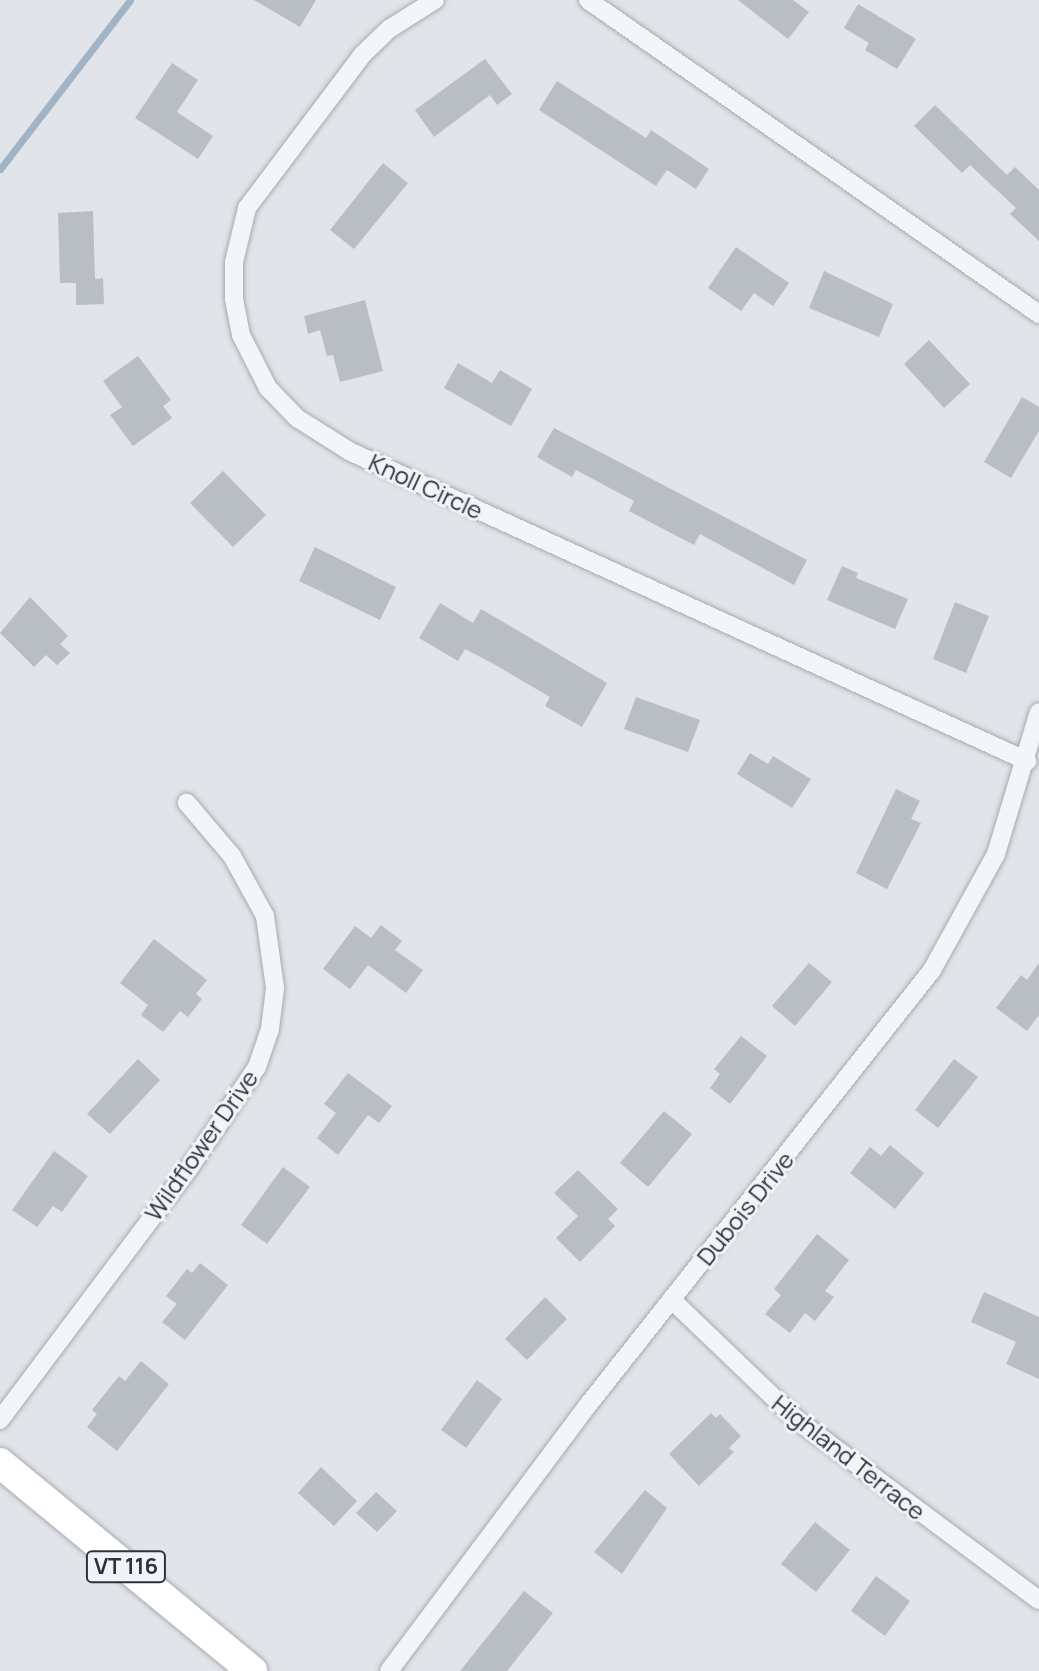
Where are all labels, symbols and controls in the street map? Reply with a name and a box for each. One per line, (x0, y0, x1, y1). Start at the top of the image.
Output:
street label: Knoll Circle (364, 447, 488, 525)
street label: Wildflower Drive (138, 1064, 264, 1226)
street label: Dubois Drive (690, 1145, 800, 1271)
street label: Highland Terrace (767, 1388, 931, 1526)
road number: VT 116 (84, 1549, 168, 1585)

